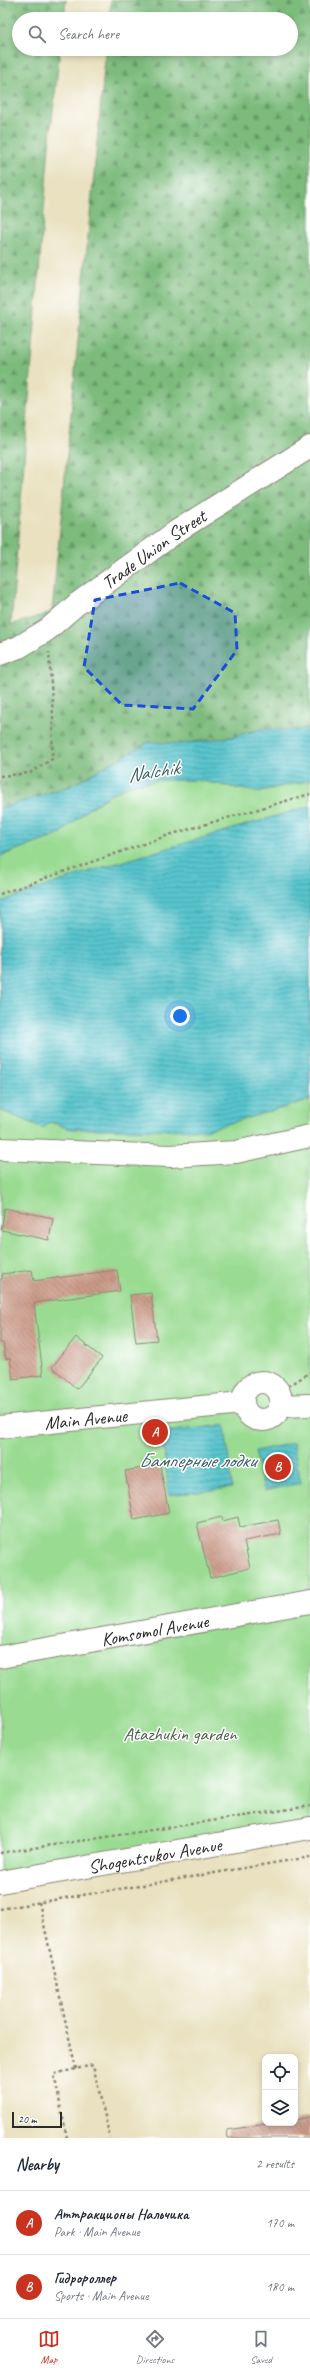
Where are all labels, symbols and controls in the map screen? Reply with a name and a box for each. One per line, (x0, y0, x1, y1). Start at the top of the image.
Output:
search box (12, 12, 298, 56)
icon: search (26, 23, 48, 45)
text: Search here (58, 25, 119, 44)
street label: Trade Union Street (97, 504, 212, 595)
water label: Nalchik (126, 755, 184, 788)
your location (170, 1006, 190, 1026)
street label: Main Avenue (43, 1403, 130, 1436)
pin: A (142, 1417, 168, 1447)
water label: Бамперные лодки (139, 1448, 259, 1473)
pin: B (265, 1452, 291, 1482)
street label: Komsomol Avenue (99, 1609, 212, 1652)
park label: Atazhukin garden (123, 1722, 238, 1746)
street label: Shogentsukov Avenue (86, 1832, 225, 1879)
map controls (262, 2054, 298, 2126)
button: locate (262, 2054, 298, 2090)
button: layers (262, 2090, 298, 2126)
scale bar (12, 2110, 62, 2129)
text: 20 m (18, 2112, 37, 2126)
text: Nearby (16, 2154, 59, 2175)
text: 2 results (256, 2156, 294, 2172)
text: Аттракционы Нальчика (54, 2205, 188, 2224)
text: A (26, 2215, 32, 2231)
text: 170 m (266, 2215, 294, 2231)
text: Park · Main Avenue (54, 2224, 140, 2240)
text: Гидророллер (54, 2269, 116, 2288)
text: B (26, 2279, 32, 2295)
text: 180 m (266, 2279, 294, 2295)
text: Sports · Main Avenue (54, 2288, 148, 2304)
tab: Map (38, 2328, 60, 2366)
tab: Directions (136, 2328, 174, 2366)
tab: Saved (250, 2328, 272, 2366)

